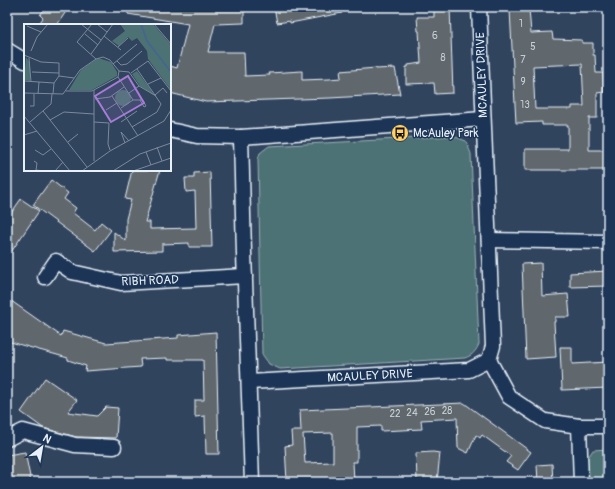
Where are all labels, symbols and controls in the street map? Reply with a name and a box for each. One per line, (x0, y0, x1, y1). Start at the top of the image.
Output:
house number: 1 (519, 18, 523, 30)
inset map (24, 24, 171, 171)
house number: 6 (432, 30, 438, 42)
street label: MCAULEY DRIVE (473, 32, 491, 118)
house number: 5 (530, 41, 536, 53)
house number: 8 (440, 52, 446, 64)
house number: 7 (520, 54, 526, 66)
house number: 9 (520, 76, 526, 88)
house number: 13 (520, 99, 530, 111)
bus stop icon: McAuley Park (390, 123, 410, 143)
place label: McAuley Park (413, 126, 479, 141)
street label: RIBH ROAD (121, 272, 179, 289)
street label: MCAULEY DRIVE (327, 366, 413, 386)
house number: 28 (442, 405, 452, 417)
house number: 26 (424, 406, 436, 418)
house number: 24 (406, 407, 418, 419)
house number: 22 (389, 408, 401, 420)
north arrow (22, 427, 62, 467)
text: N (40, 431, 54, 447)

